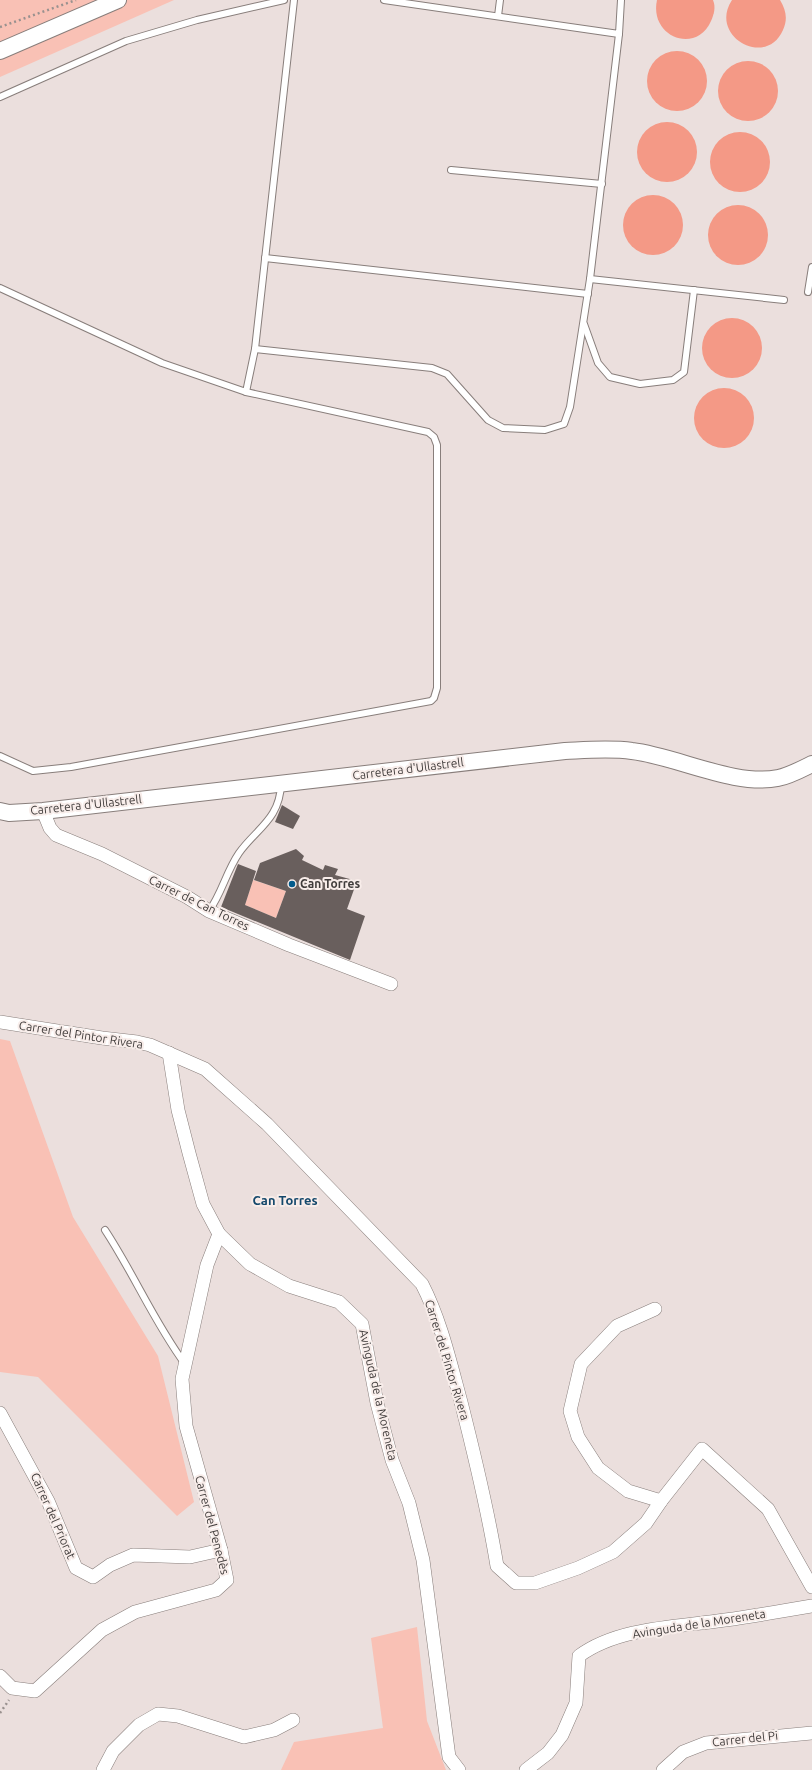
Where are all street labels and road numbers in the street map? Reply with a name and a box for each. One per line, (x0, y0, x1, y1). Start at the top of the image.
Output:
street label: Carretera d'Ullastrell (352, 755, 464, 782)
street label: Carretera d'Ullastrell (30, 792, 142, 817)
street label: Carrer de Can Torres (147, 873, 252, 933)
street label: Carrer del Pintor Rivera (18, 1018, 144, 1051)
street label: Carrer del Pintor Rivera (423, 1298, 472, 1422)
street label: Avinguda de la Moreneta (357, 1328, 400, 1462)
street label: Carrer del Priorat (29, 1471, 78, 1561)
street label: Carrer del Penedès (193, 1474, 232, 1576)
street label: Avinguda de la Moreneta (632, 1607, 766, 1640)
street label: Carrer del Pi (711, 1729, 779, 1748)

